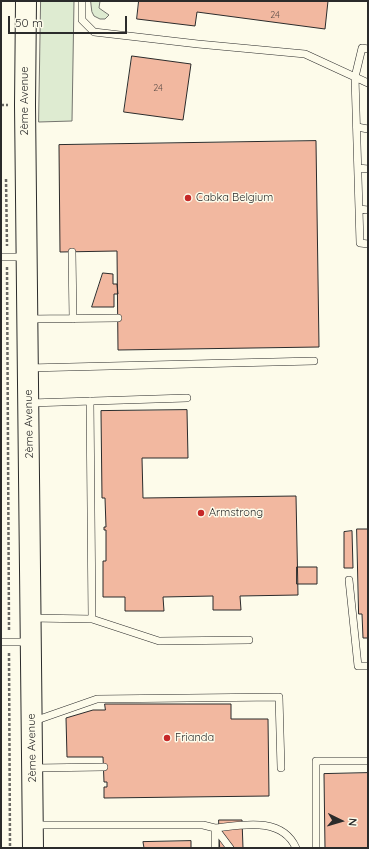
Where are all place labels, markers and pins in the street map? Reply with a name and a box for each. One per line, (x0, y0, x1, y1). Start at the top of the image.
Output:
place label: Cabka Belgium (196, 191, 273, 205)
marker: Cabka Belgium (183, 193, 193, 203)
place label: Armstrong (209, 506, 263, 520)
marker: Armstrong (196, 508, 206, 518)
place label: Frianda (175, 731, 214, 745)
marker: Frianda (162, 733, 172, 743)

